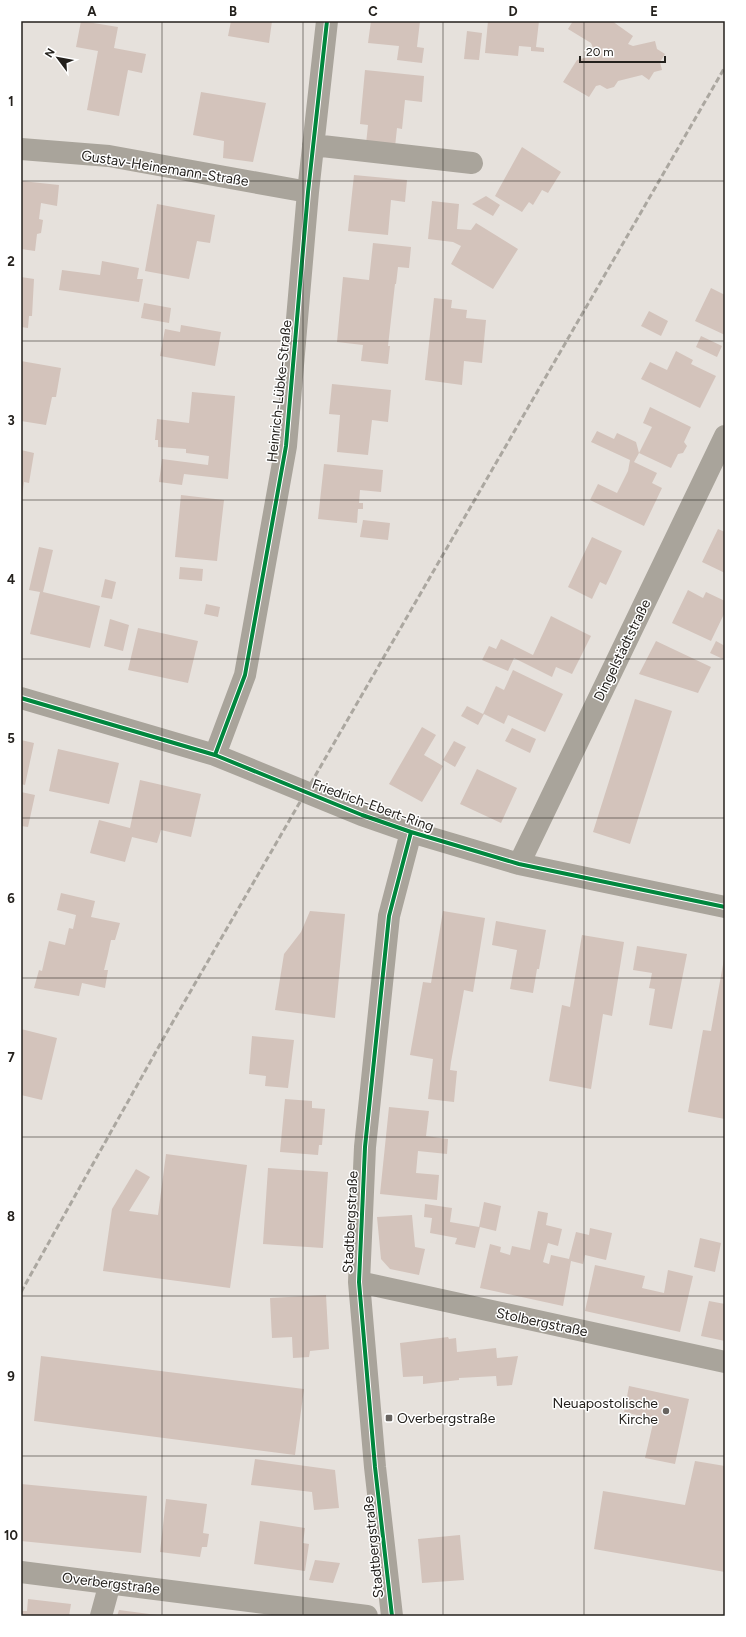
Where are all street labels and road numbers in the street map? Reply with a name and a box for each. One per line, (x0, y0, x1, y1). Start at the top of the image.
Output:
street label: Gustav-Heinemann-Straße (80, 147, 250, 190)
street label: Heinrich-Lübke-Straße (264, 319, 295, 463)
street label: Dingelstädtstraße (590, 596, 655, 704)
street label: Friedrich-Ebert-Ring (310, 775, 436, 835)
street label: Stadtbergstraße (339, 1170, 362, 1274)
street label: Stolbergstraße (495, 1304, 590, 1341)
street label: Stadtbergstraße (360, 1495, 387, 1599)
street label: Overbergstraße (61, 1569, 161, 1598)

